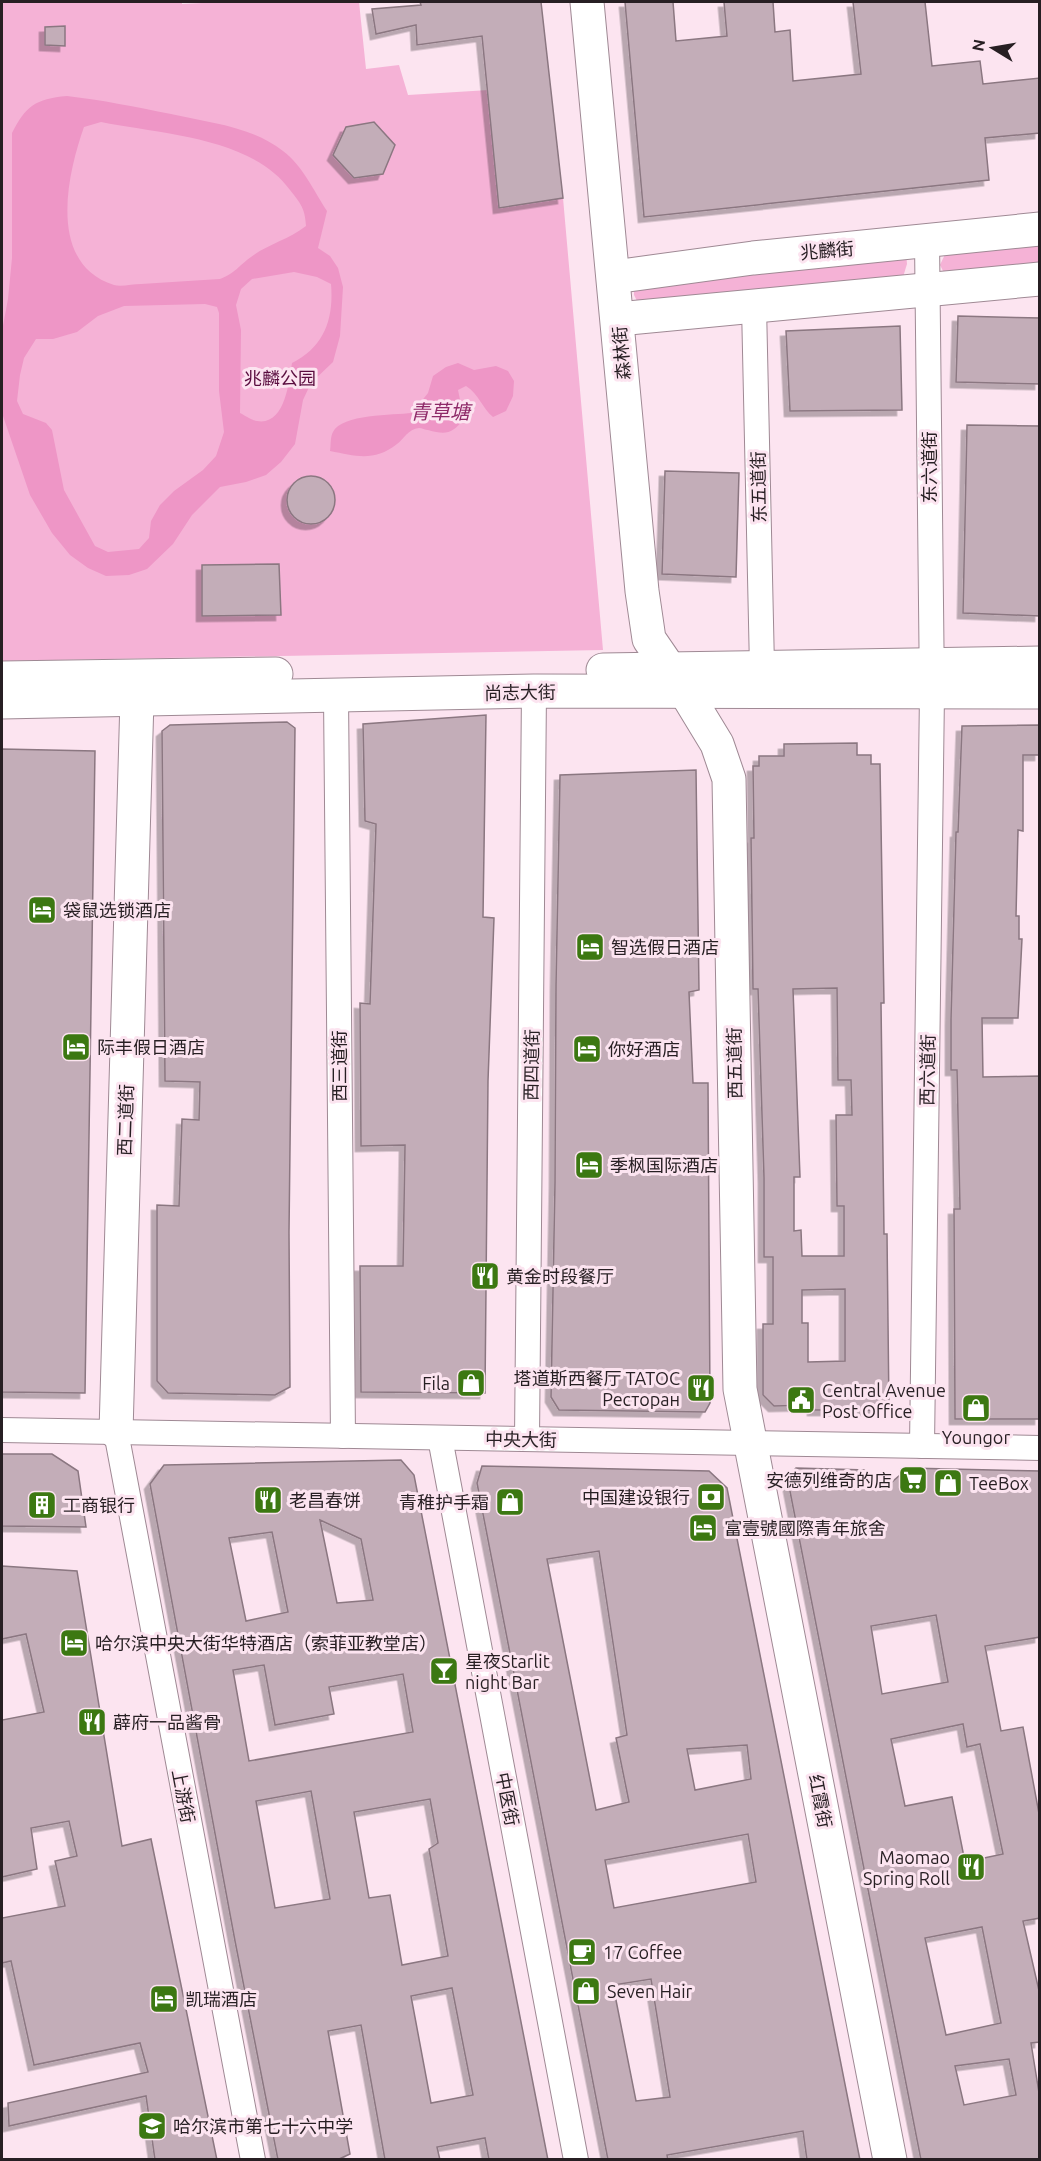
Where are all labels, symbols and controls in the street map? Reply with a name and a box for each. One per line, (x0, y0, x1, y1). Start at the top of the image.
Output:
north arrow (963, 18, 1023, 78)
text: N (968, 38, 988, 53)
street label: 兆麟街 (799, 238, 855, 262)
street label: 森林街 (609, 325, 633, 381)
park label: 兆麟公园 (244, 368, 316, 388)
water label: 青草塘 (410, 400, 473, 423)
street label: 东六道街 (919, 431, 939, 503)
street label: 东五道街 (747, 451, 769, 523)
street label: 尚志大街 (484, 681, 556, 703)
hotel icon: 袋鼠选锁酒店 (26, 894, 58, 926)
place label: 袋鼠选锁酒店 (63, 900, 171, 920)
hotel icon: 智选假日酒店 (574, 931, 606, 963)
place label: 智选假日酒店 (611, 937, 719, 957)
street label: 西五道街 (723, 1027, 745, 1099)
street label: 西四道街 (520, 1029, 542, 1101)
street label: 西三道街 (329, 1030, 349, 1102)
hotel icon: 际丰假日酒店 (60, 1031, 92, 1063)
hotel icon: 你好酒店 (571, 1033, 603, 1065)
street label: 西六道街 (916, 1034, 938, 1106)
place label: 际丰假日酒店 (97, 1037, 205, 1057)
place label: 你好酒店 (608, 1039, 680, 1059)
street label: 西二道街 (114, 1084, 136, 1156)
hotel icon: 季枫国际酒店 (573, 1149, 605, 1181)
place label: 季枫国际酒店 (610, 1155, 718, 1175)
restaurant icon: 黄金时段餐厅 (469, 1260, 501, 1292)
place label: 黄金时段餐厅 (506, 1266, 614, 1286)
shop icon: Fila (455, 1367, 487, 1399)
place label: 塔道斯西餐厅 TATOC Ресторан (513, 1368, 680, 1409)
restaurant icon: 塔道斯西餐厅 TATOC Ресторан (685, 1372, 717, 1404)
place label: Fila (422, 1373, 450, 1393)
place label: Central Avenue Post Office (822, 1380, 946, 1421)
public building icon: Central Avenue Post Office (785, 1384, 817, 1416)
shop icon: Youngor (960, 1392, 992, 1424)
place label: Youngor (942, 1427, 1010, 1447)
street label: 中央大街 (485, 1428, 557, 1450)
supermarket icon: 安德列维奇的店 (897, 1464, 929, 1496)
shop icon: TeeBox (932, 1467, 964, 1499)
place label: 安德列维奇的店 (766, 1470, 892, 1490)
place label: TeeBox (969, 1473, 1029, 1493)
bank icon: 中国建设银行 (695, 1481, 727, 1513)
restaurant icon: 老昌春饼 (252, 1484, 284, 1516)
shop icon: 青稚护手霜 (494, 1486, 526, 1518)
place label: 中国建设银行 (582, 1487, 690, 1507)
building icon: 工商银行 (26, 1489, 58, 1521)
place label: 老昌春饼 (289, 1490, 361, 1510)
place label: 青稚护手霜 (399, 1492, 489, 1512)
place label: 工商银行 (63, 1495, 135, 1515)
hotel icon: 富壹號國際青年旅舍 (687, 1512, 719, 1544)
place label: 富壹號國際青年旅舍 (724, 1518, 886, 1538)
hotel icon: 哈尔滨中央大街华特酒店（索菲亚教堂店） (58, 1627, 90, 1659)
place label: 哈尔滨中央大街华特酒店（索菲亚教堂店） (95, 1633, 437, 1653)
place label: 星夜Starlit night Bar (465, 1651, 550, 1692)
bar icon: 星夜Starlit night Bar (428, 1655, 460, 1687)
restaurant icon: 薜府一品酱骨 (76, 1706, 108, 1738)
place label: 薜府一品酱骨 (113, 1712, 221, 1732)
street label: 上游街 (169, 1768, 199, 1824)
street label: 中医街 (493, 1771, 523, 1827)
street label: 红霞街 (806, 1773, 836, 1829)
place label: Maomao Spring Roll (863, 1847, 950, 1888)
restaurant icon: Maomao Spring Roll (955, 1851, 987, 1883)
cafe icon: 17 Coffee (566, 1936, 598, 1968)
place label: 17 Coffee (603, 1942, 683, 1962)
shop icon: Seven Hair (570, 1975, 602, 2007)
place label: Seven Hair (607, 1981, 693, 2001)
hotel icon: 凯瑞酒店 (148, 1983, 180, 2015)
place label: 凯瑞酒店 (185, 1989, 257, 2009)
school or university icon: 哈尔滨市第七十六中学 (136, 2110, 168, 2142)
place label: 哈尔滨市第七十六中学 (173, 2116, 353, 2136)

